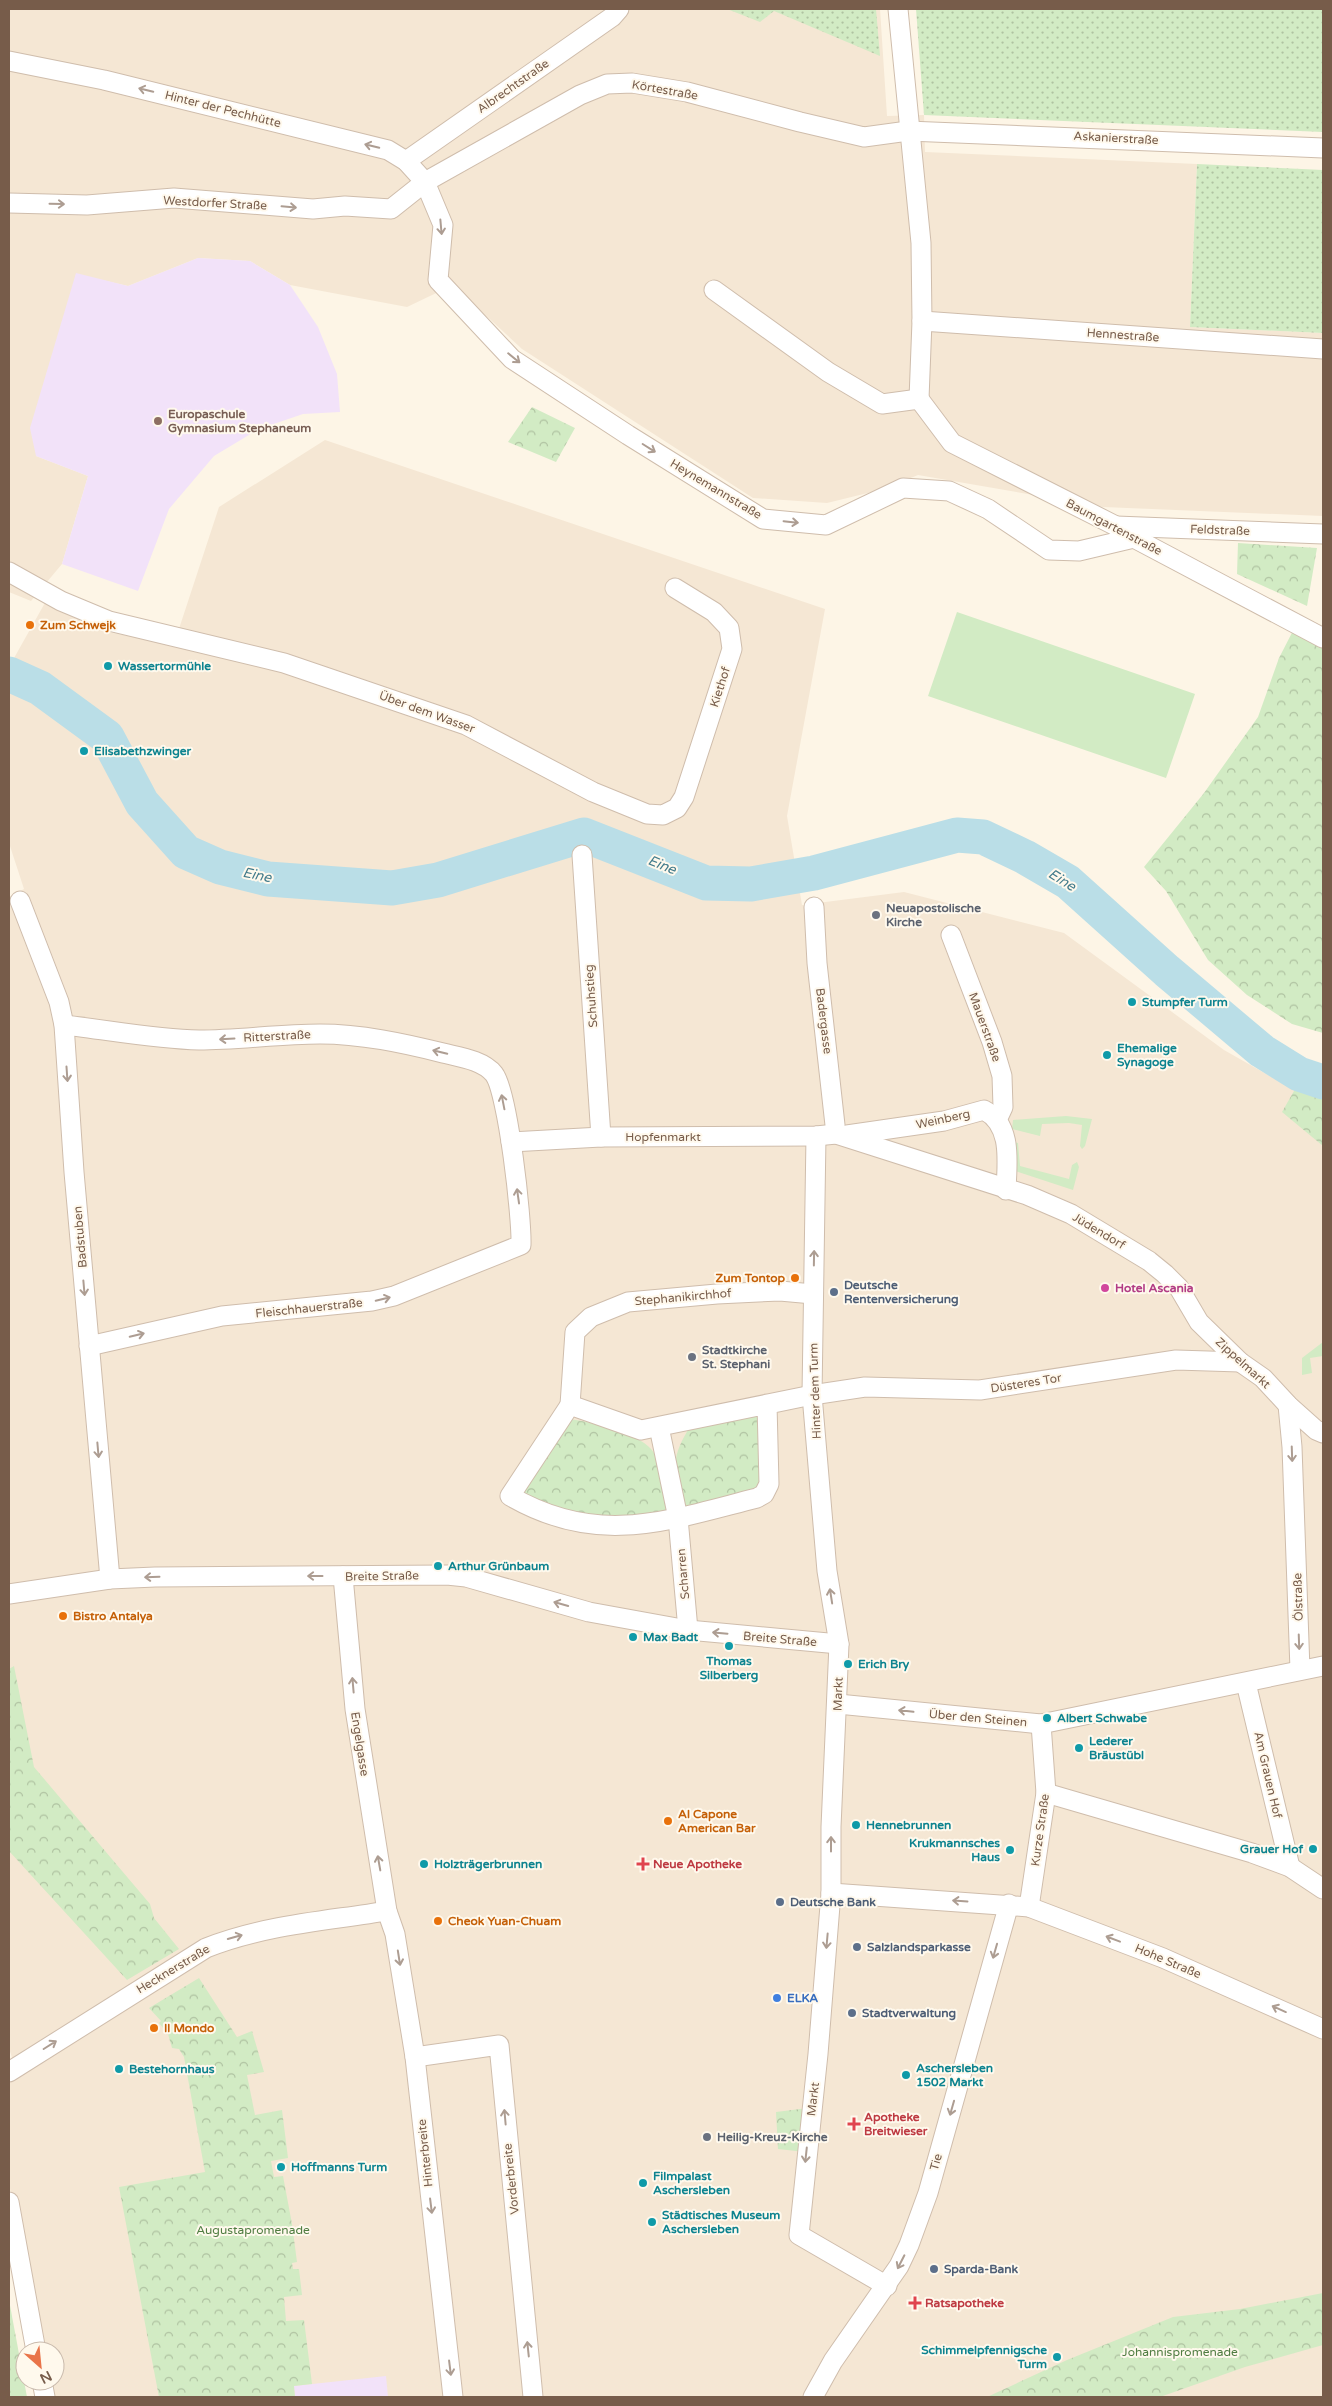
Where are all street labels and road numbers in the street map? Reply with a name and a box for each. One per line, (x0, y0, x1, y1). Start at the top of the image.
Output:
street label: Albrechtstraße (474, 56, 552, 116)
street label: Körtestraße (631, 77, 699, 103)
street label: Hinter der Pechhütte (164, 88, 283, 130)
street label: Askanierstraße (1073, 129, 1159, 147)
street label: Westdorfer Straße (163, 193, 267, 213)
street label: Hennestraße (1086, 325, 1160, 345)
street label: Heynemannstraße (668, 456, 764, 522)
street label: Baumgartenstraße (1064, 496, 1165, 558)
street label: Feldstraße (1190, 522, 1250, 538)
street label: Kiethof (707, 665, 733, 709)
street label: Über dem Wasser (377, 688, 477, 736)
street label: Schuhstieg (582, 964, 600, 1028)
street label: Badergasse (813, 987, 835, 1055)
street label: Mauerstraße (966, 990, 1004, 1064)
street label: Ritterstraße (243, 1027, 311, 1045)
street label: Weinberg (915, 1106, 971, 1132)
street label: Hopfenmarkt (625, 1130, 701, 1144)
street label: Badstuben (70, 1206, 90, 1268)
street label: Jüdendorf (1070, 1210, 1128, 1252)
street label: Stephanikirchhof (634, 1286, 732, 1308)
street label: Fleischhauerstraße (255, 1295, 364, 1321)
street label: Zippelmarkt (1213, 1335, 1274, 1392)
street label: Hinter dem Turm (806, 1343, 824, 1439)
street label: Düsteres Tor (989, 1370, 1063, 1396)
street label: Scharren (674, 1548, 692, 1600)
street label: Breite Straße (345, 1568, 419, 1584)
street label: Ölstraße (1290, 1572, 1306, 1621)
street label: Breite Straße (743, 1629, 818, 1649)
street label: Markt (830, 1676, 846, 1711)
street label: Über den Steinen (928, 1707, 1028, 1729)
street label: Engelgasse (348, 1711, 372, 1777)
street label: Am Grauen Hof (1251, 1730, 1285, 1820)
street label: Kurze Straße (1028, 1793, 1052, 1867)
street label: Hohe Straße (1133, 1941, 1203, 1981)
street label: Hecknerstraße (134, 1942, 212, 1996)
street label: Markt (804, 2081, 822, 2117)
street label: Hinterbreite (414, 2118, 436, 2188)
street label: Vorderbreite (500, 2143, 522, 2215)
street label: Tie (927, 2152, 945, 2172)

